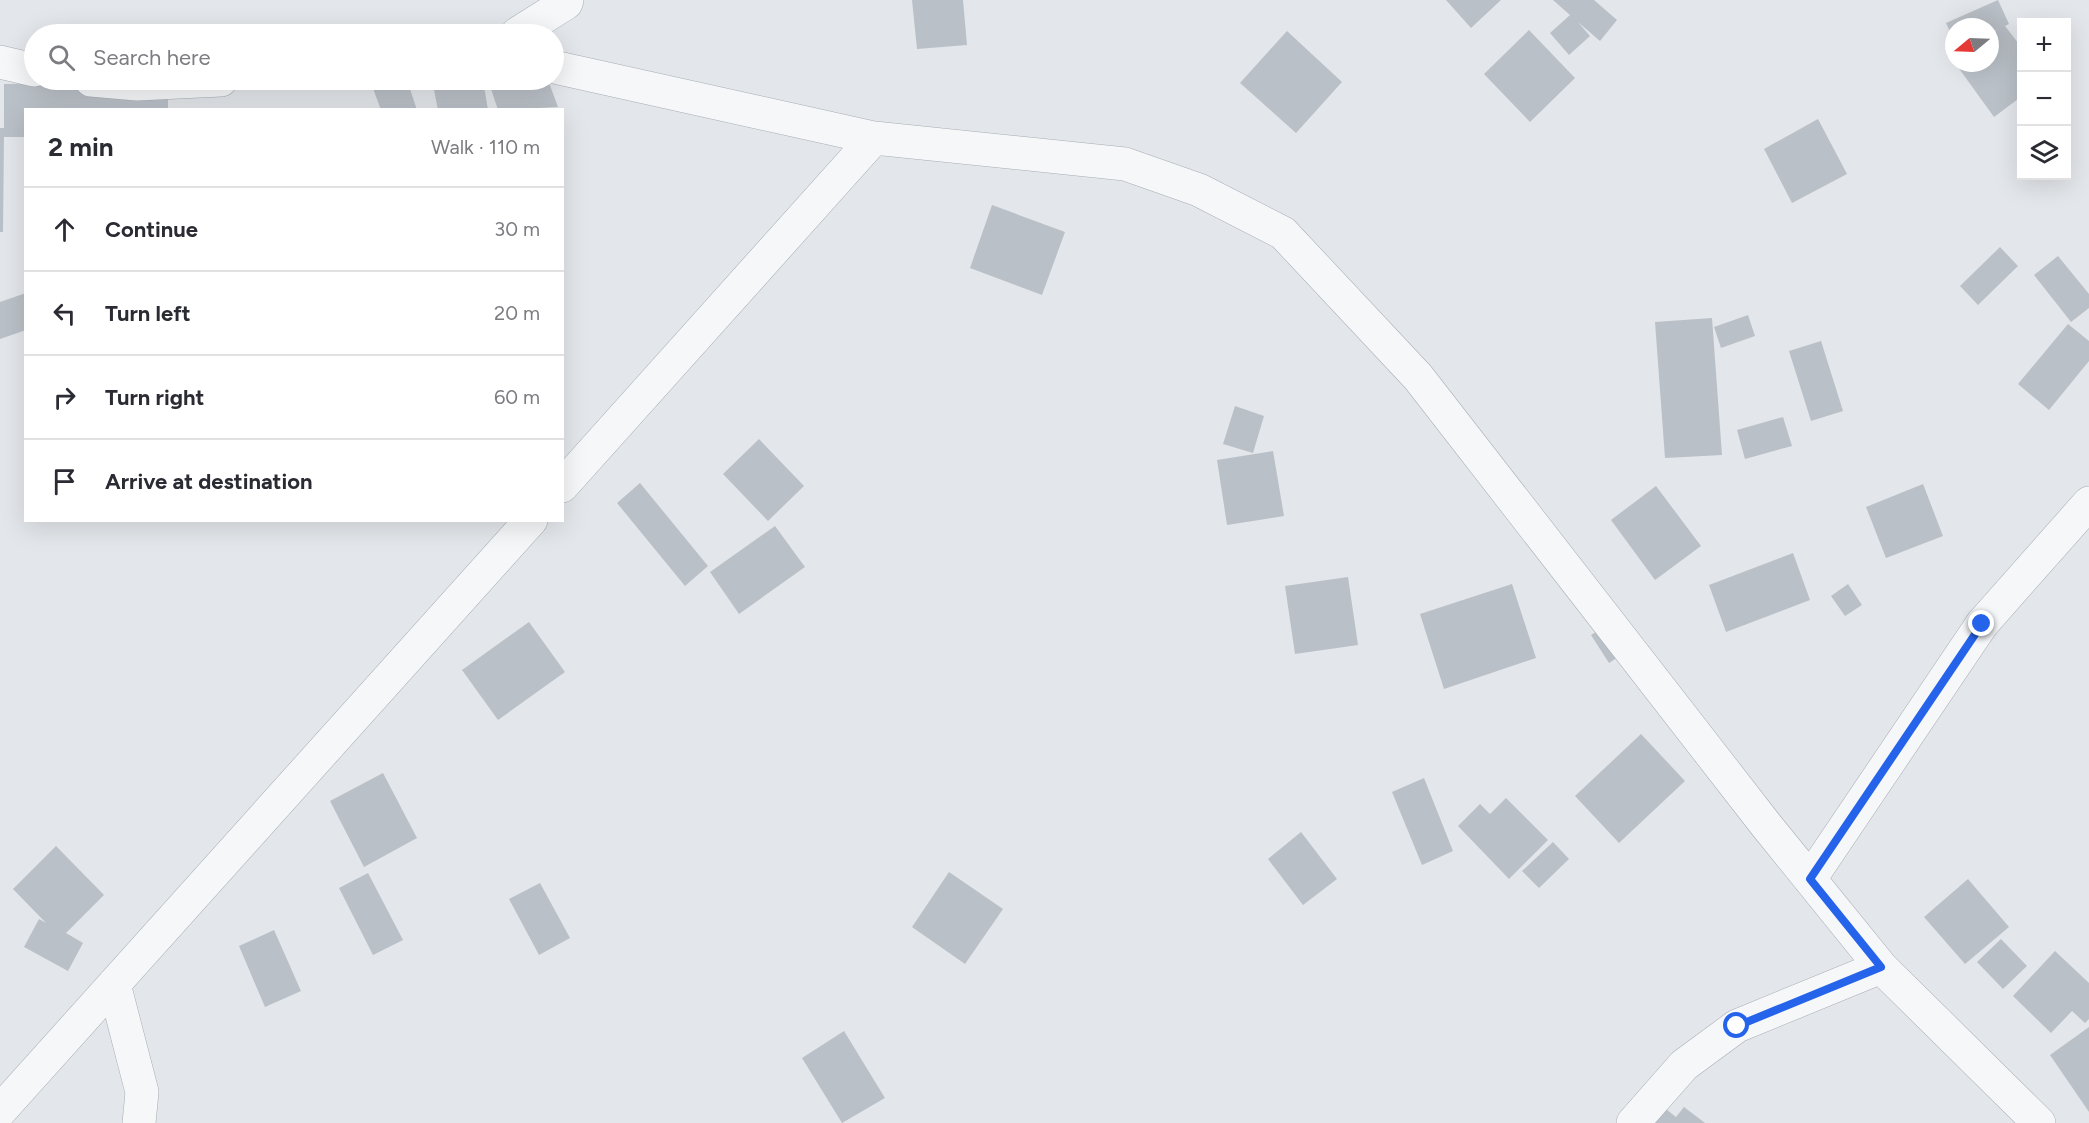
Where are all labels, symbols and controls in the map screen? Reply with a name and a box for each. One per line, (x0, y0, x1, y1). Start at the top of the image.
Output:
north arrow (1945, 18, 1999, 72)
map controls (2017, 18, 2071, 180)
button: + (2017, 18, 2071, 72)
search box (24, 24, 564, 90)
icon: search (45, 41, 78, 74)
text: Search here (93, 44, 211, 71)
button: − (2017, 72, 2071, 126)
button: layers (2017, 126, 2071, 180)
text: 2 min (48, 131, 114, 163)
text: Walk · 110 m (431, 135, 540, 159)
icon: ahead (48, 213, 81, 246)
text: Continue (105, 216, 198, 243)
text: 30 m (494, 217, 540, 241)
icon: left (48, 297, 81, 330)
text: Turn left (105, 300, 191, 327)
text: 20 m (494, 301, 540, 325)
icon: right (48, 381, 81, 414)
text: Turn right (105, 384, 204, 411)
text: 60 m (494, 385, 540, 409)
icon: arrive (48, 465, 81, 498)
text: Arrive at destination (105, 468, 313, 495)
route end (1968, 610, 1994, 636)
route start (1723, 1012, 1749, 1038)

